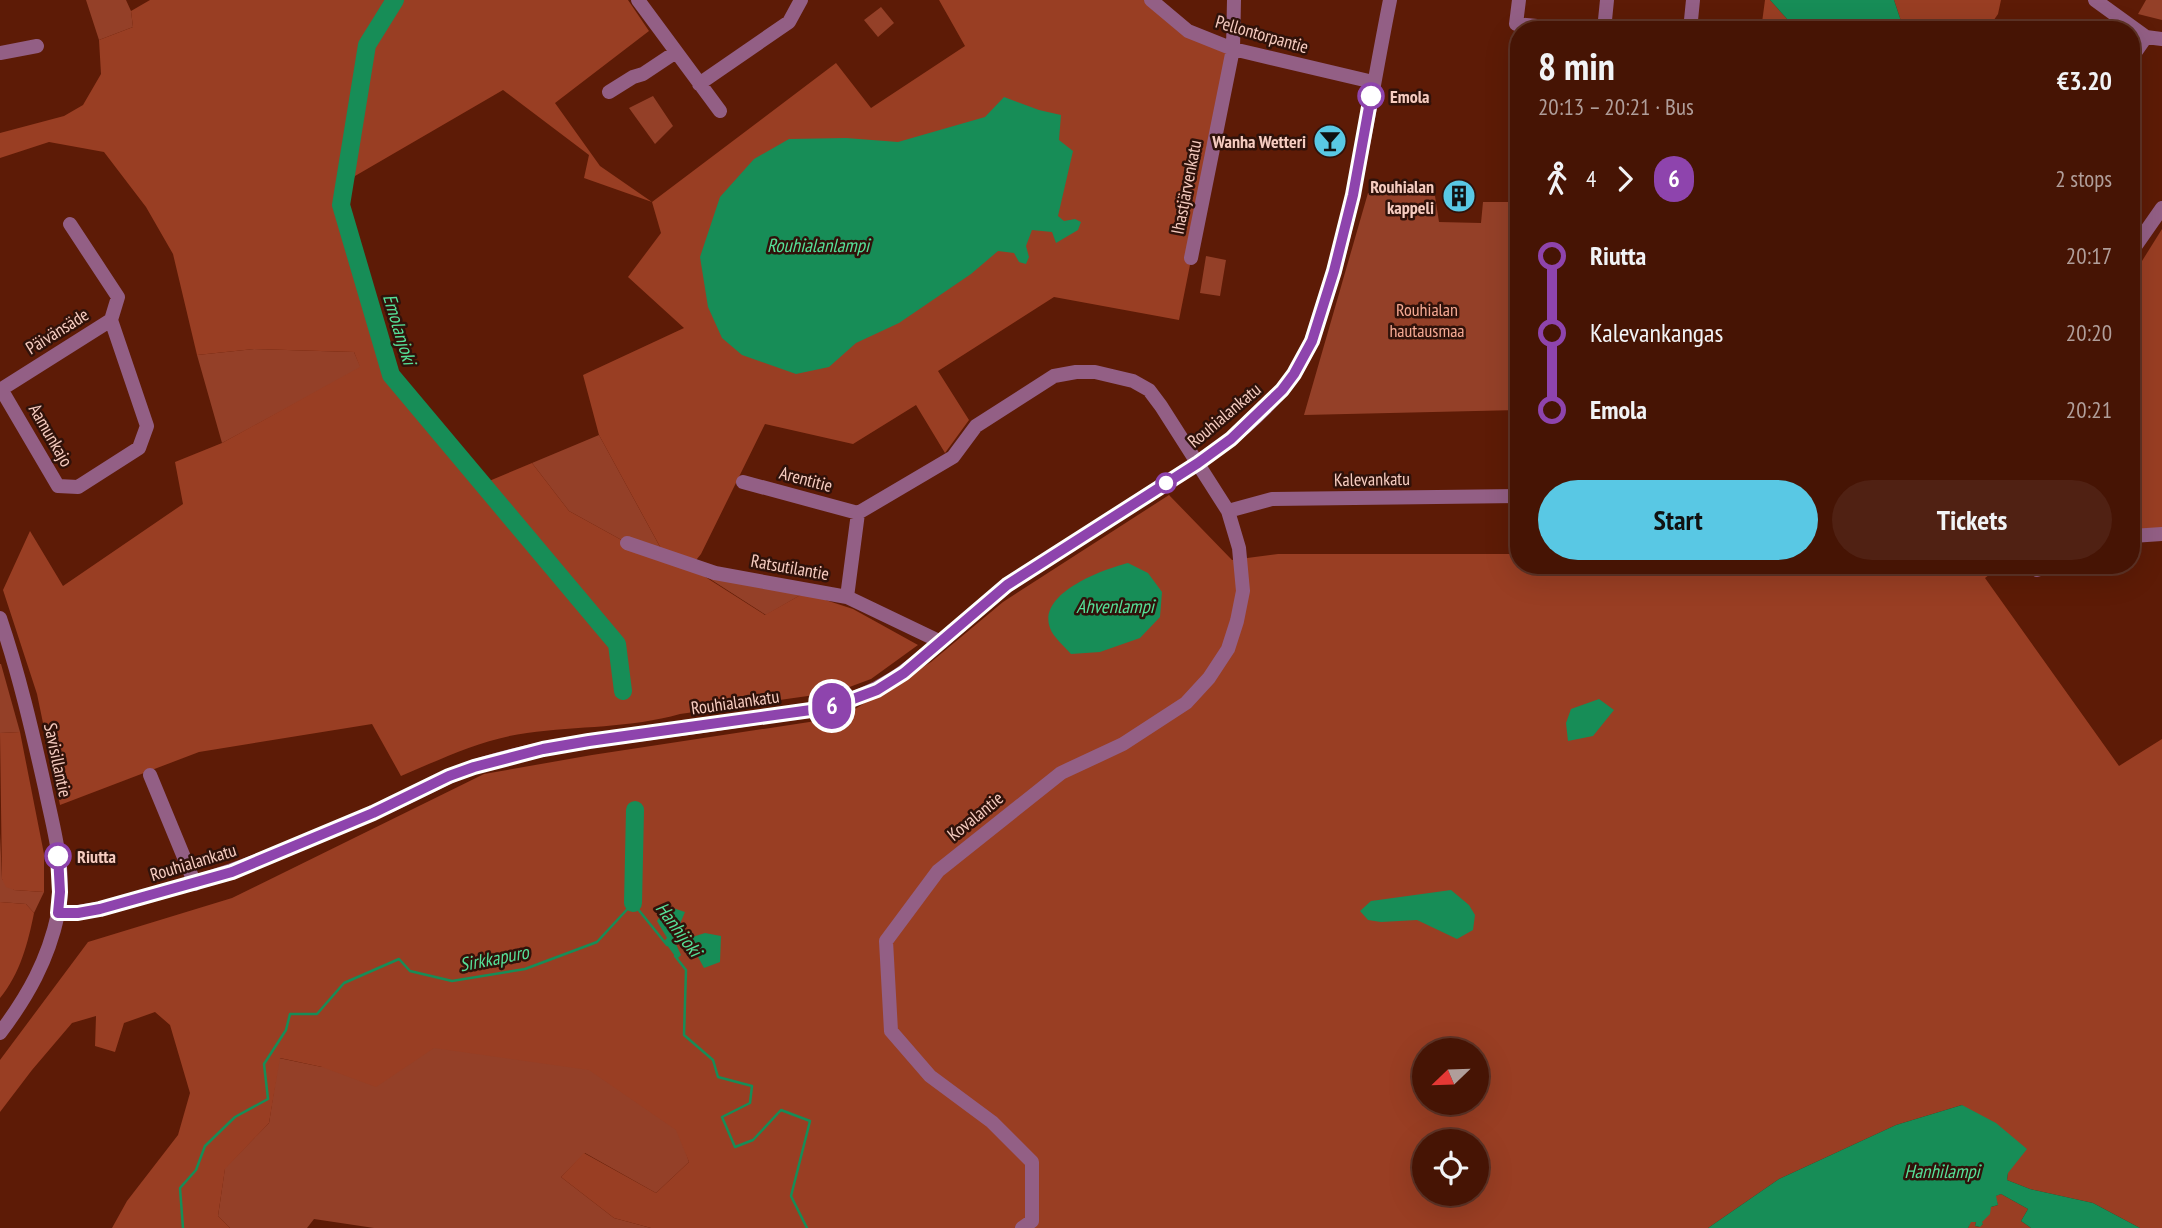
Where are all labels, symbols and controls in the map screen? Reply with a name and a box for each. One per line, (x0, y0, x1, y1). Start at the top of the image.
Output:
street label: Pellontorpantie (1213, 10, 1311, 58)
text: 8 min (1538, 41, 1615, 90)
text: €3.20 (2057, 64, 2112, 97)
marker: Emola (1358, 83, 1384, 109)
place label: Emola (1390, 85, 1430, 108)
text: 20:13 – 20:21 · Bus (1538, 92, 1694, 121)
bar icon: Wanha Wetteri (1311, 122, 1349, 160)
place label: Wanha Wetteri (1211, 130, 1306, 153)
street label: Ihastjärvenkatu (1166, 138, 1206, 236)
icon: walk (1538, 160, 1576, 198)
icon: forward (1606, 160, 1644, 198)
text: 6 (1668, 163, 1680, 194)
text: 4 (1586, 164, 1596, 193)
text: 2 stops (2055, 164, 2112, 193)
place label: Rouhialan kappeli (1370, 175, 1434, 219)
building icon: Rouhialan kappeli (1440, 177, 1478, 215)
water label: Rouhialanlampi (767, 233, 872, 257)
text: Riutta (1590, 239, 1646, 272)
text: 20:17 (2066, 241, 2112, 270)
water label: Emolanjoki (378, 291, 423, 370)
park label: Rouhialan hautausmaa (1389, 298, 1465, 342)
street label: Päivänsäde (21, 303, 93, 359)
text: Kalevankangas (1590, 316, 1723, 349)
text: 20:20 (2066, 318, 2112, 347)
street label: Rouhialankatu (1183, 378, 1265, 452)
text: Emola (1590, 393, 1647, 426)
text: 20:21 (2066, 395, 2112, 424)
street label: Aamunkajo (24, 399, 78, 471)
street label: Arentitie (777, 461, 835, 497)
street label: Kalevankatu (1334, 467, 1410, 491)
unlabelled marker (1156, 473, 1176, 493)
button: Start (1538, 480, 1818, 560)
button: Tickets (1832, 480, 2112, 560)
street label: Ratsutilantie (749, 549, 831, 585)
water label: Ahvenlampi (1076, 594, 1157, 618)
line badge: 6 (809, 683, 855, 729)
street label: Rouhialankatu (689, 684, 781, 720)
text: 6 (826, 690, 838, 721)
street label: Savisillantie (39, 721, 77, 799)
street label: Kovalantie (942, 786, 1008, 846)
street label: Rouhialankatu (147, 838, 239, 886)
marker: Riutta (45, 843, 71, 869)
place label: Riutta (77, 845, 116, 868)
water label: Hanhijoki (651, 897, 709, 963)
water label: Sirkkapuro (457, 939, 532, 976)
north arrow (1412, 1038, 1489, 1115)
map controls (1412, 1038, 1489, 1206)
button: locate (1412, 1129, 1489, 1206)
water label: Hanhilampi (1904, 1159, 1983, 1183)

